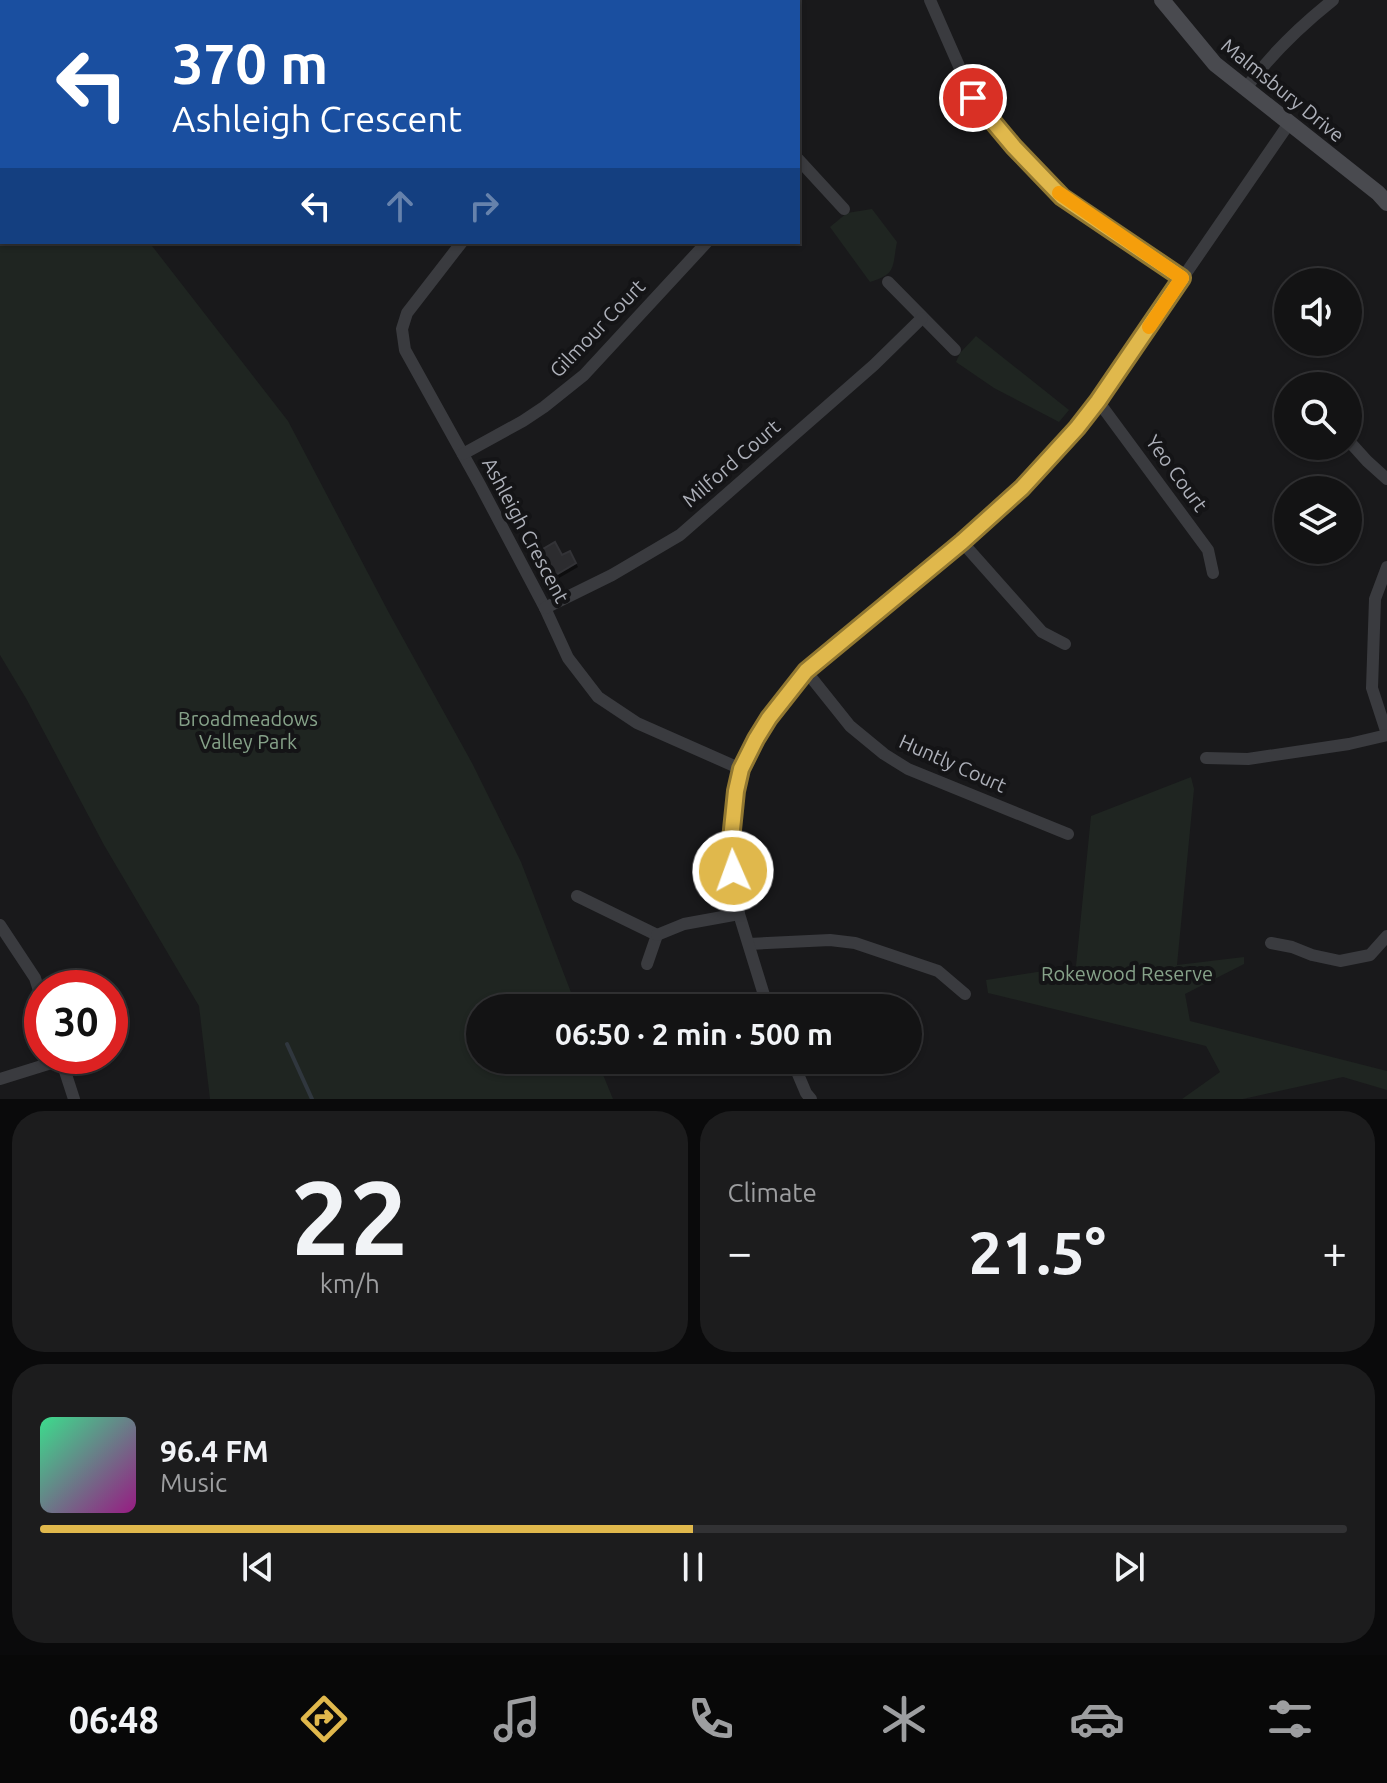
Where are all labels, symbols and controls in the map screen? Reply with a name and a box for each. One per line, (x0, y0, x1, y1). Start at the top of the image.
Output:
icon: left (40, 32, 144, 136)
text: 370 m (172, 32, 328, 95)
street label: Malmsbury Drive (1217, 33, 1349, 147)
pin (939, 64, 1007, 132)
icon: arrive (951, 76, 995, 120)
text: Ashleigh Crescent (172, 98, 462, 139)
icon: left (294, 184, 338, 228)
icon: ahead (378, 184, 422, 228)
icon: right (462, 184, 506, 228)
map controls (1274, 268, 1362, 564)
button: sound (1274, 268, 1362, 356)
street label: Gilmour Court (545, 274, 649, 382)
button: search (1274, 372, 1362, 460)
street label: Milford Court (678, 414, 784, 512)
street label: Yeo Court (1142, 430, 1212, 516)
street label: Ashleigh Crescent (478, 453, 574, 607)
button: layers (1274, 476, 1362, 564)
park label: Broadmeadows Valley Park (178, 707, 318, 753)
street label: Huntly Court (896, 729, 1010, 797)
position arrow (691, 829, 775, 913)
park label: Rokewood Reserve (1041, 962, 1213, 985)
speed limit sign: 30 (24, 970, 128, 1074)
text: 06:50 · 2 min · 500 m (555, 1017, 833, 1051)
text: 22 (291, 1158, 408, 1275)
text: Climate (728, 1178, 817, 1207)
text: 21.5° (969, 1218, 1106, 1285)
text: − (728, 1227, 752, 1276)
text: + (1322, 1227, 1347, 1276)
text: km/h (320, 1269, 380, 1298)
text: 96.4 FM (160, 1434, 269, 1468)
text: Music (160, 1468, 227, 1497)
icon: previous (236, 1545, 280, 1589)
icon: pause (671, 1545, 715, 1589)
icon: next (1107, 1545, 1151, 1589)
icon: directions (296, 1691, 352, 1747)
icon: music (489, 1691, 545, 1747)
icon: phone (683, 1691, 739, 1747)
icon: climate (876, 1691, 932, 1747)
icon: car (1069, 1691, 1125, 1747)
icon: filters (1262, 1691, 1318, 1747)
text: 06:48 (69, 1699, 159, 1740)

